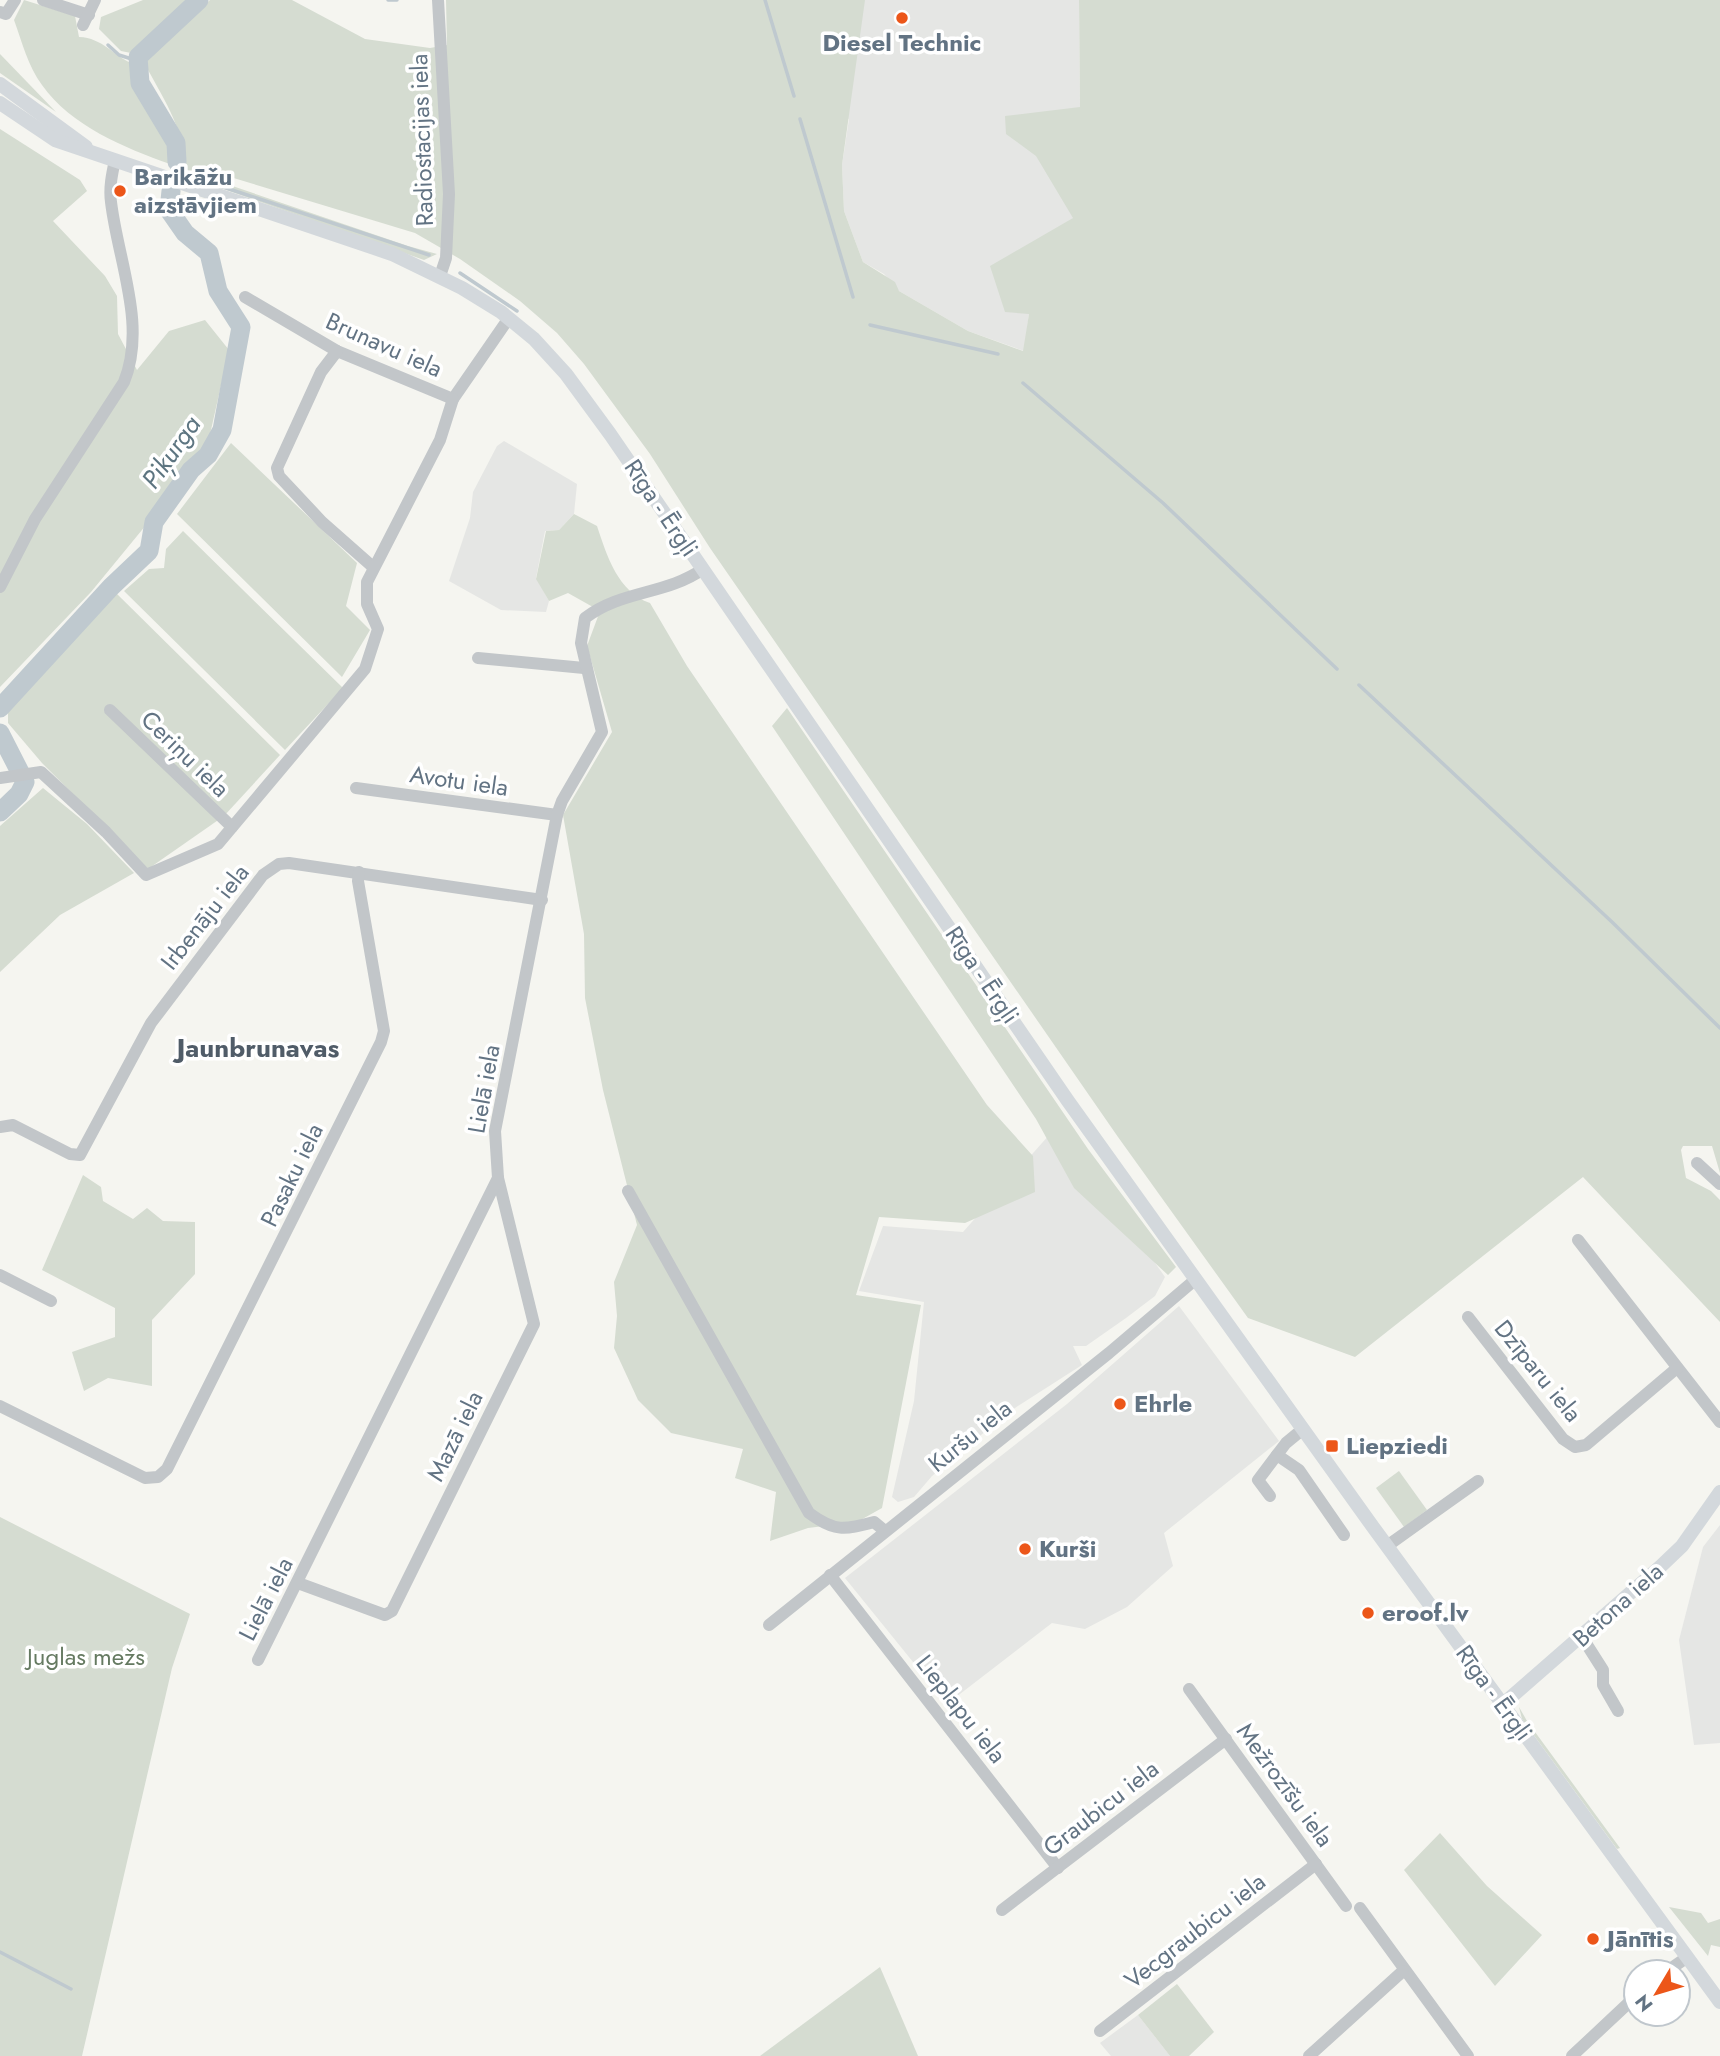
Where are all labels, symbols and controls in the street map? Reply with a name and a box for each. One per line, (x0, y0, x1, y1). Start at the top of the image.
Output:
marker: Diesel Technic (894, 10, 910, 26)
place label: Diesel Technic (823, 25, 981, 60)
street label: Radiostacijas iela (401, 53, 442, 227)
place label: Barikāžu aizstāvjiem (134, 159, 257, 222)
marker: Barikāžu aizstāvjiem (112, 183, 128, 199)
street label: Brunavu iela (320, 303, 448, 386)
water label: Piķurga (132, 407, 210, 496)
street label: Rīga - Ērgļi (616, 452, 707, 563)
street label: Ceriņu iela (133, 702, 238, 805)
street label: Avotu iela (408, 756, 511, 805)
street label: Irbenāju iela (152, 856, 257, 977)
street label: Rīga - Ērgļi (937, 919, 1028, 1030)
district label: Jaunbrunavas (172, 1029, 339, 1067)
street label: Lielā iela (459, 1042, 509, 1136)
street label: Pasaku iela (251, 1117, 332, 1232)
street label: Dzīparu iela (1486, 1312, 1591, 1429)
street label: Mazā iela (418, 1385, 491, 1487)
place label: Ehrle (1134, 1386, 1192, 1421)
street label: Kuršu iela (920, 1391, 1019, 1480)
marker: Ehrle (1112, 1396, 1128, 1412)
place label: Liepziedi (1346, 1428, 1448, 1463)
marker: Liepziedi (1324, 1438, 1340, 1454)
place label: Kurši (1039, 1531, 1096, 1566)
marker: Kurši (1017, 1541, 1033, 1557)
street label: Lielā iela (230, 1551, 301, 1647)
street label: Betona iela (1564, 1554, 1671, 1655)
place label: eroof.lv (1382, 1595, 1469, 1630)
marker: eroof.lv (1360, 1605, 1376, 1621)
street label: Rīga - Ērgļi (1448, 1638, 1541, 1748)
park label: Juglas mežs (24, 1639, 145, 1674)
street label: Lieplapu iela (908, 1647, 1015, 1770)
street label: Mežrozīšu iela (1228, 1715, 1342, 1854)
street label: Graubicu iela (1036, 1751, 1166, 1864)
street label: Vecgraubicu iela (1117, 1864, 1273, 1997)
place label: Jānītis (1603, 1921, 1674, 1956)
marker: Jānītis (1585, 1931, 1601, 1947)
north arrow (1622, 1958, 1692, 2028)
text: N (1629, 1989, 1659, 2017)

